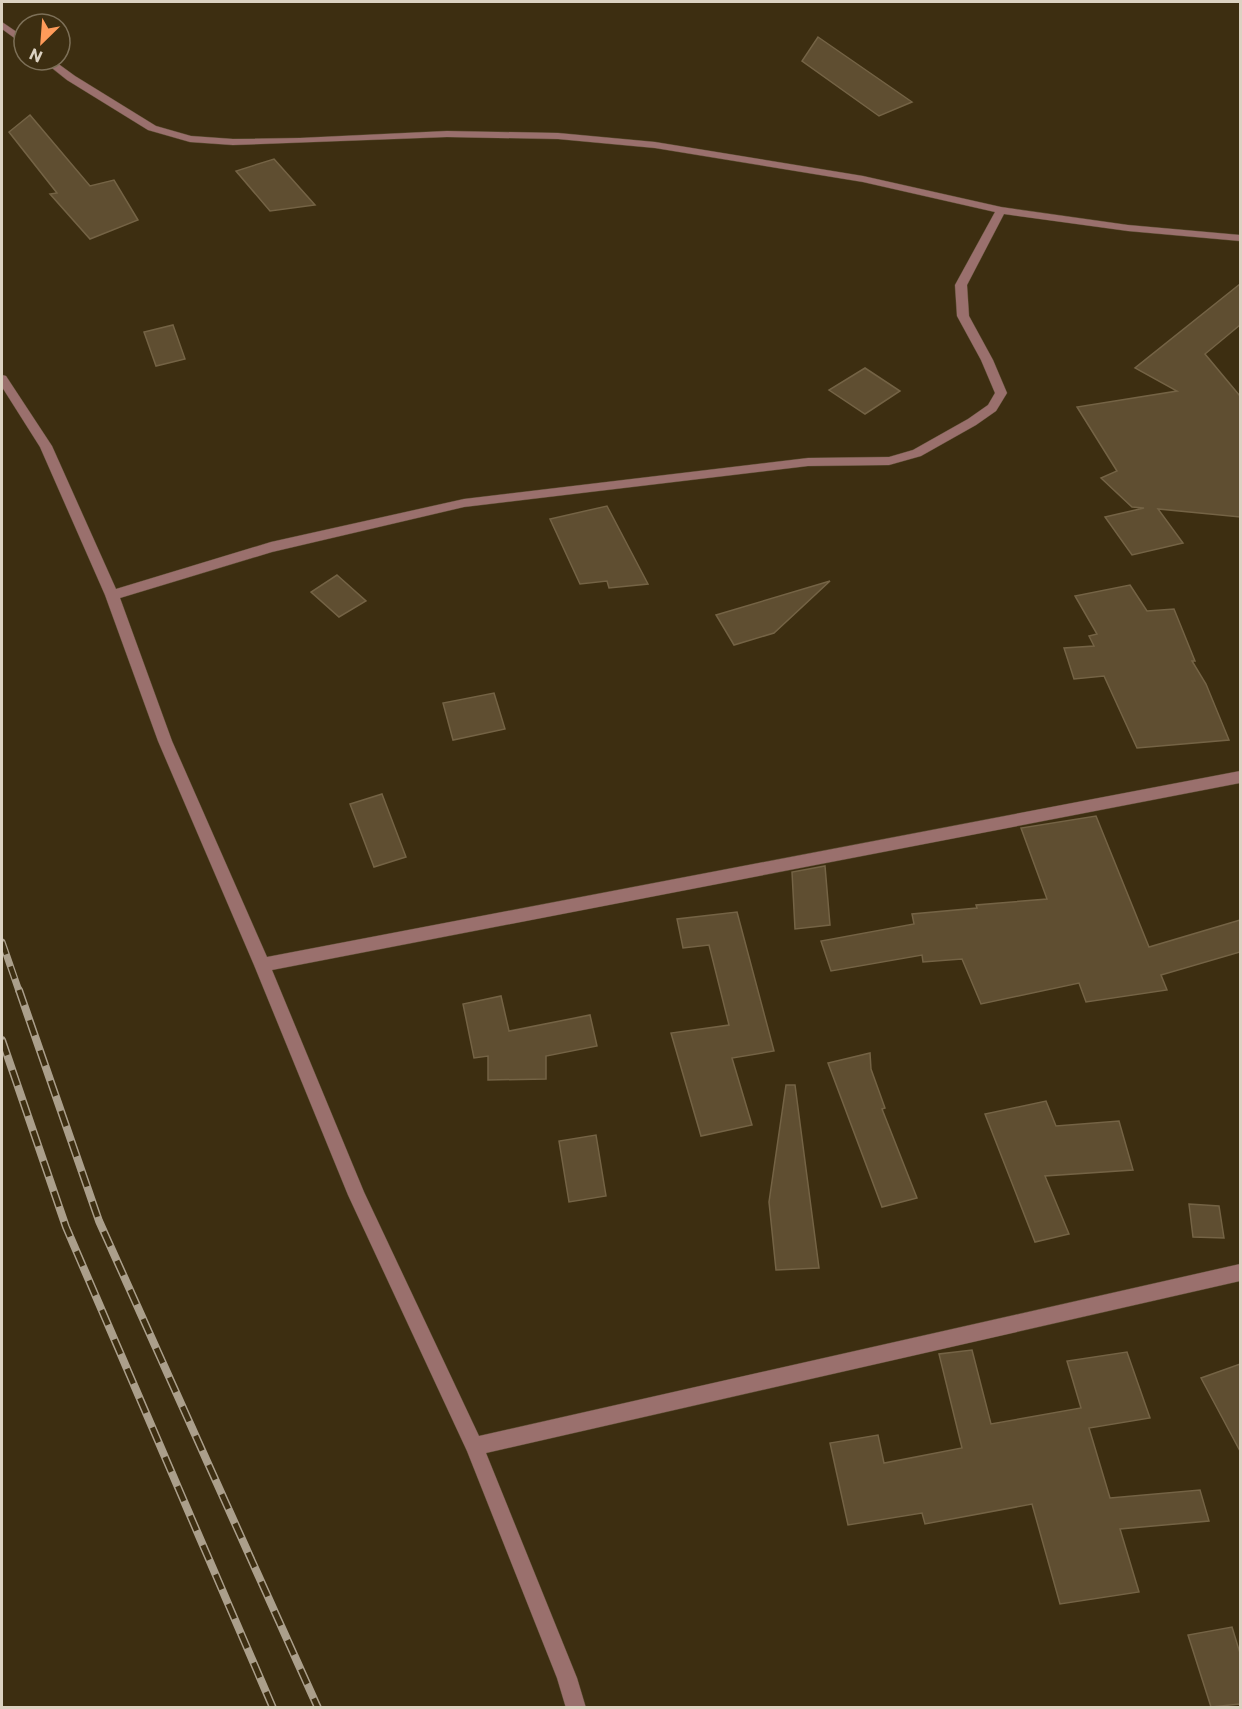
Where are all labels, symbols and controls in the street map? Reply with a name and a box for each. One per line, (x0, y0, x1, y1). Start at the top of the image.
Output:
north arrow (12, 12, 72, 72)
text: N (26, 45, 45, 67)

